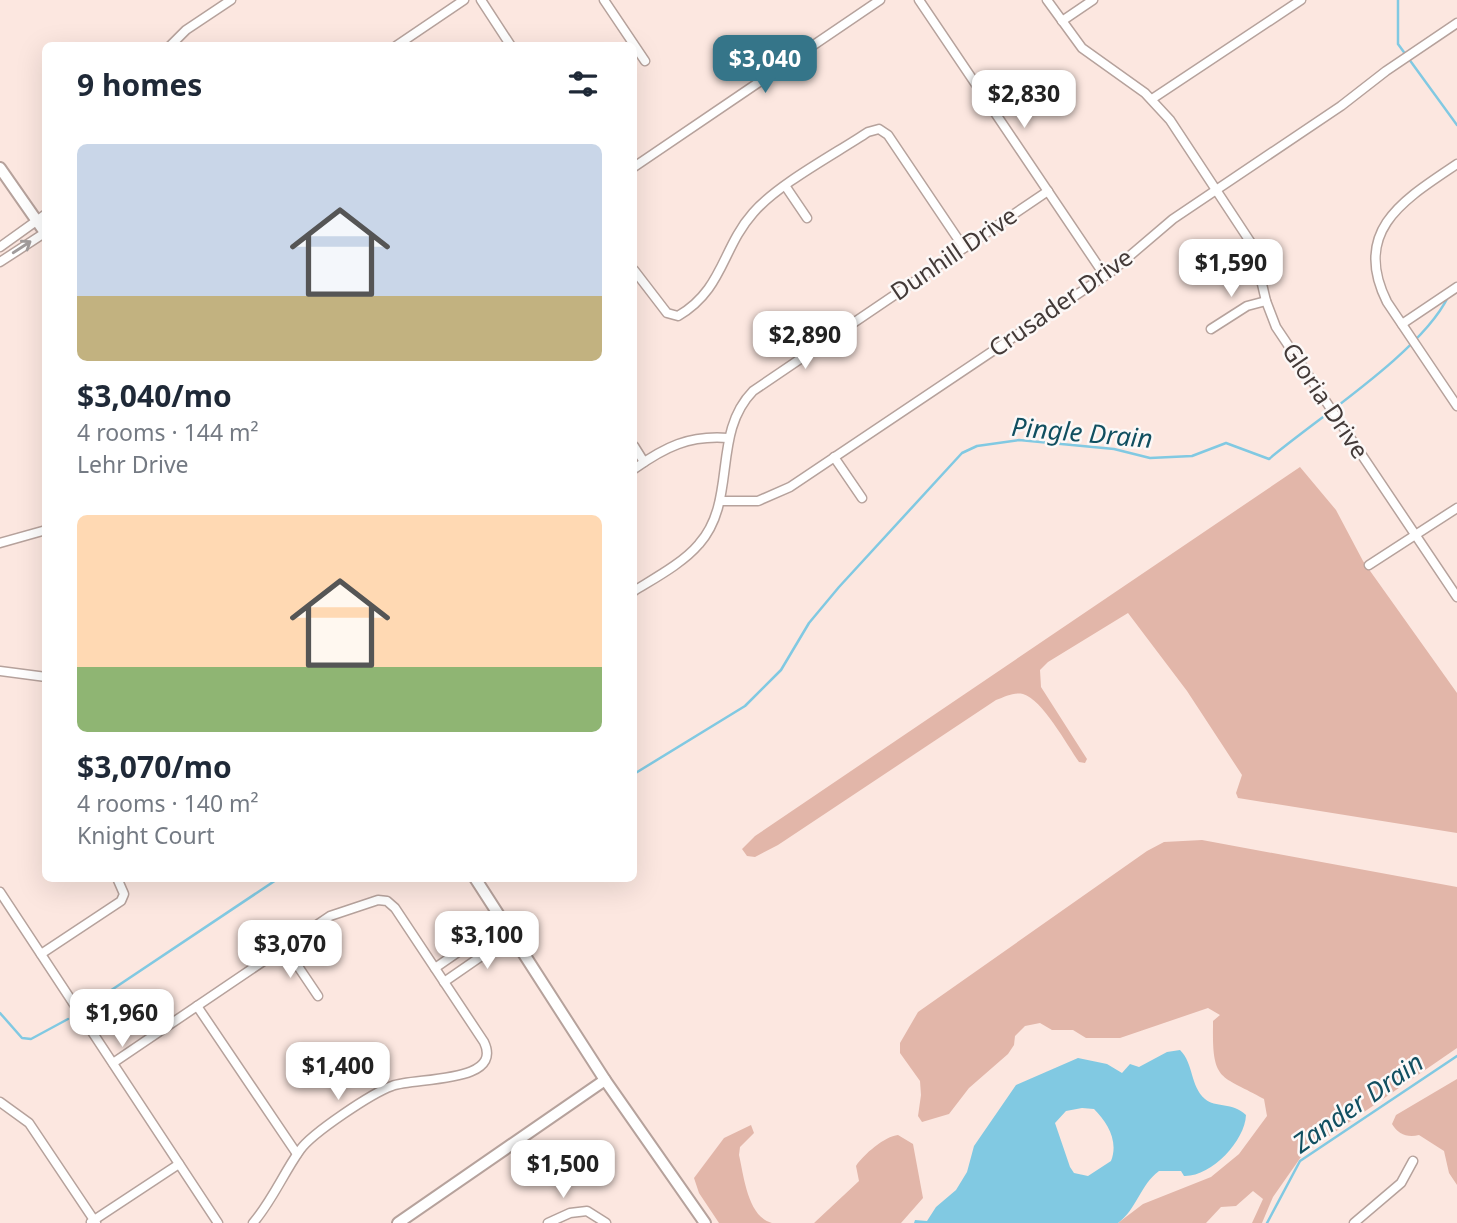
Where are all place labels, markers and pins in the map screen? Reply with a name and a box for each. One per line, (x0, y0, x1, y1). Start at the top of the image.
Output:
pin: $3,040 (708, 36, 822, 95)
pin: $2,830 (967, 71, 1081, 130)
pin: $1,590 (1174, 240, 1288, 299)
pin: $2,890 (748, 312, 862, 371)
pin: $3,100 (430, 912, 544, 971)
pin: $3,070 (233, 920, 347, 980)
pin: $1,960 (65, 990, 179, 1049)
pin: $1,400 (281, 1042, 395, 1102)
pin: $1,500 (506, 1140, 620, 1200)

